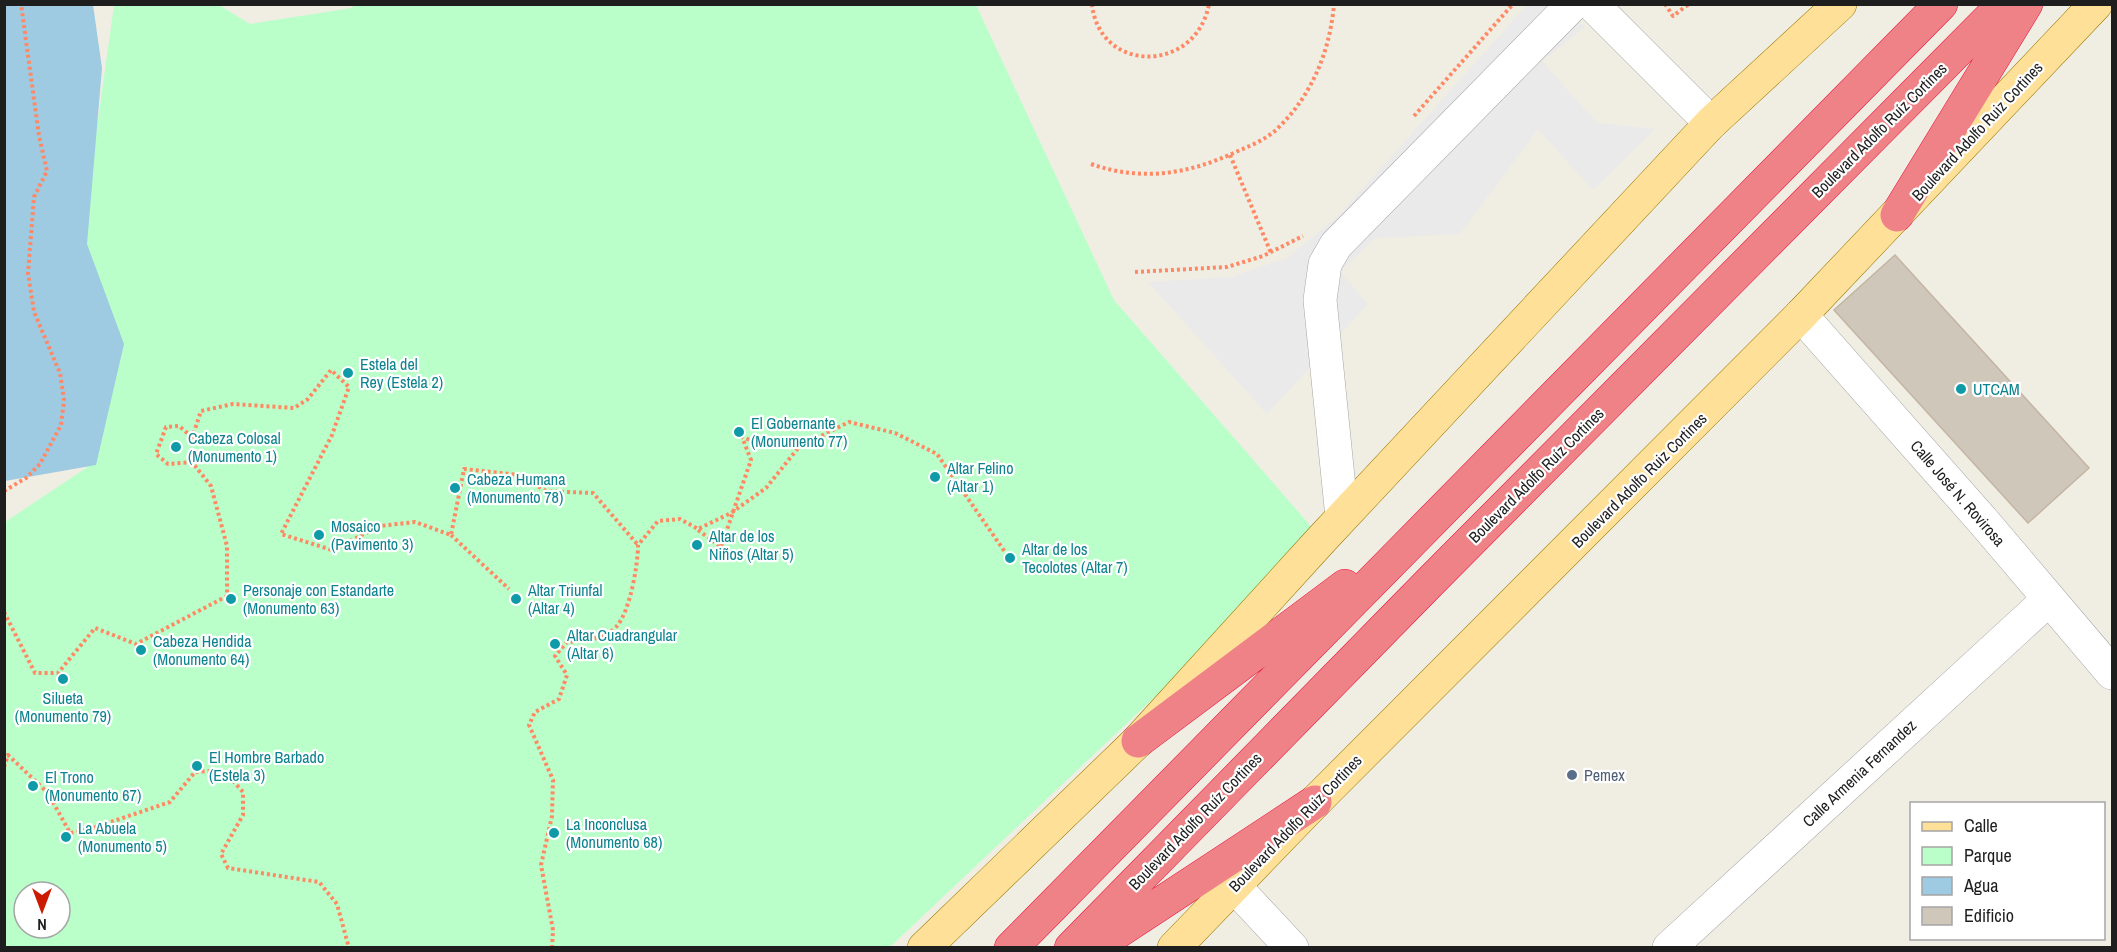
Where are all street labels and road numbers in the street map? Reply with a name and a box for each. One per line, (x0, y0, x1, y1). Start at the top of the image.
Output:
street label: Boulevard Adolfo Ruíz Cortines (1806, 57, 1952, 203)
street label: Boulevard Adolfo Ruiz Cortines (1907, 57, 2047, 205)
street label: Boulevard Adolfo Ruíz Cortines (1463, 402, 1609, 548)
street label: Boulevard Adolfo Ruiz Cortines (1566, 407, 1712, 553)
street label: Calle José N. Rovirosa (1906, 435, 2011, 551)
street label: Calle Armenia Fernandez (1797, 714, 1921, 832)
street label: Boulevard Adolfo Ruíz Cortines (1124, 748, 1266, 894)
street label: Boulevard Adolfo Ruiz Cortines (1224, 750, 1366, 896)

